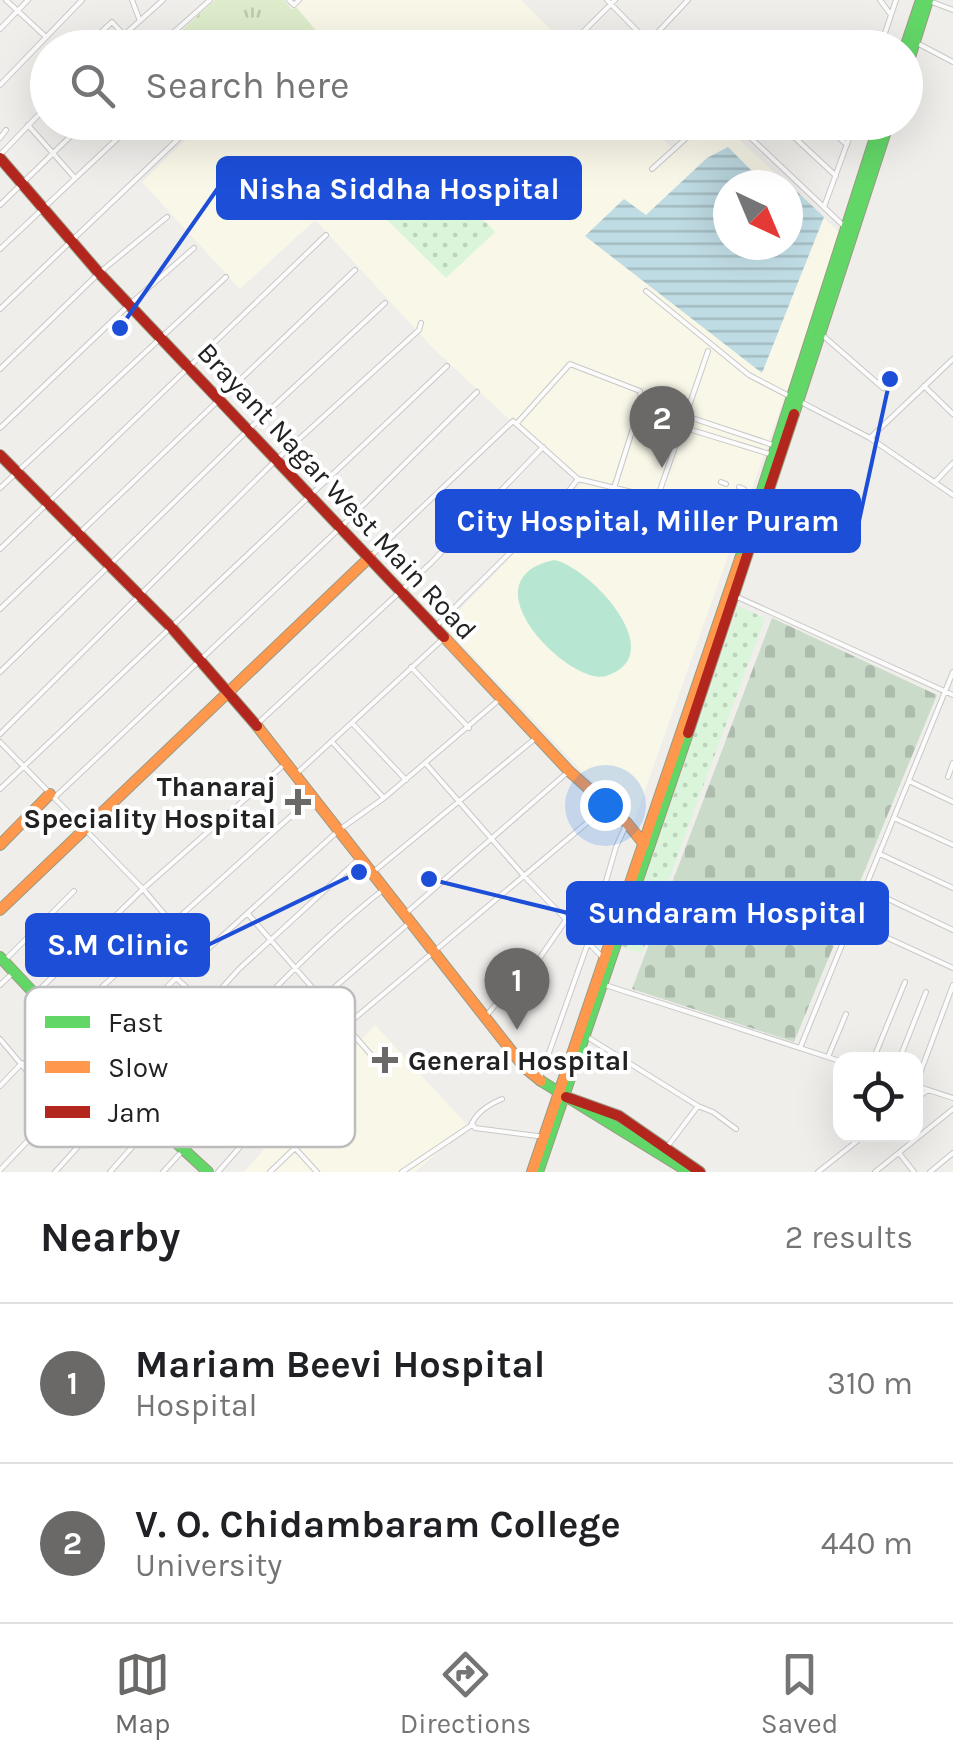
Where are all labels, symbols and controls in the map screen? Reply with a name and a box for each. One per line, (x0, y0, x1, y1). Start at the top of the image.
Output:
search box (30, 30, 923, 140)
icon: search (65, 58, 120, 113)
text: Search here (145, 63, 349, 108)
callout: Nisha Siddha Hospital (218, 158, 580, 218)
north arrow (713, 170, 803, 260)
text: Nisha Siddha Hospital (238, 171, 560, 207)
street label: Brayant Nagar West Main Road (191, 336, 483, 646)
pin: 2 (630, 386, 694, 468)
callout: City Hospital, Miller Puram (437, 491, 859, 551)
text: City Hospital, Miller Puram (457, 503, 839, 539)
place label: Thanaraj Speciality Hospital (23, 770, 276, 835)
your location (580, 780, 631, 831)
marker: Thanaraj Speciality Hospital (285, 789, 311, 815)
callout: Sundaram Hospital (568, 883, 887, 943)
text: Sundaram Hospital (588, 895, 866, 931)
callout: S.M Clinic (27, 915, 208, 975)
text: S.M Clinic (47, 927, 189, 963)
pin: 1 (484, 948, 550, 1030)
legend (25, 987, 355, 1147)
text: Fast (108, 1006, 163, 1039)
place label: General Hospital (408, 1044, 630, 1077)
marker: General Hospital (372, 1047, 398, 1073)
text: Slow (108, 1051, 168, 1084)
map controls (833, 1052, 923, 1142)
button: locate (833, 1052, 923, 1142)
text: Jam (108, 1096, 161, 1129)
text: Nearby (40, 1212, 180, 1262)
text: 2 results (785, 1219, 913, 1256)
text: Mariam Beevi Hospital (135, 1342, 545, 1387)
text: 1 (67, 1365, 78, 1402)
text: 310 m (827, 1365, 913, 1402)
text: Hospital (135, 1387, 258, 1424)
text: V. O. Chidambaram College (135, 1502, 621, 1547)
text: 2 (63, 1525, 82, 1562)
text: 440 m (821, 1525, 913, 1562)
text: University (135, 1547, 282, 1584)
tab: Map (115, 1647, 170, 1740)
tab: Directions (400, 1647, 531, 1740)
tab: Saved (761, 1647, 838, 1740)

